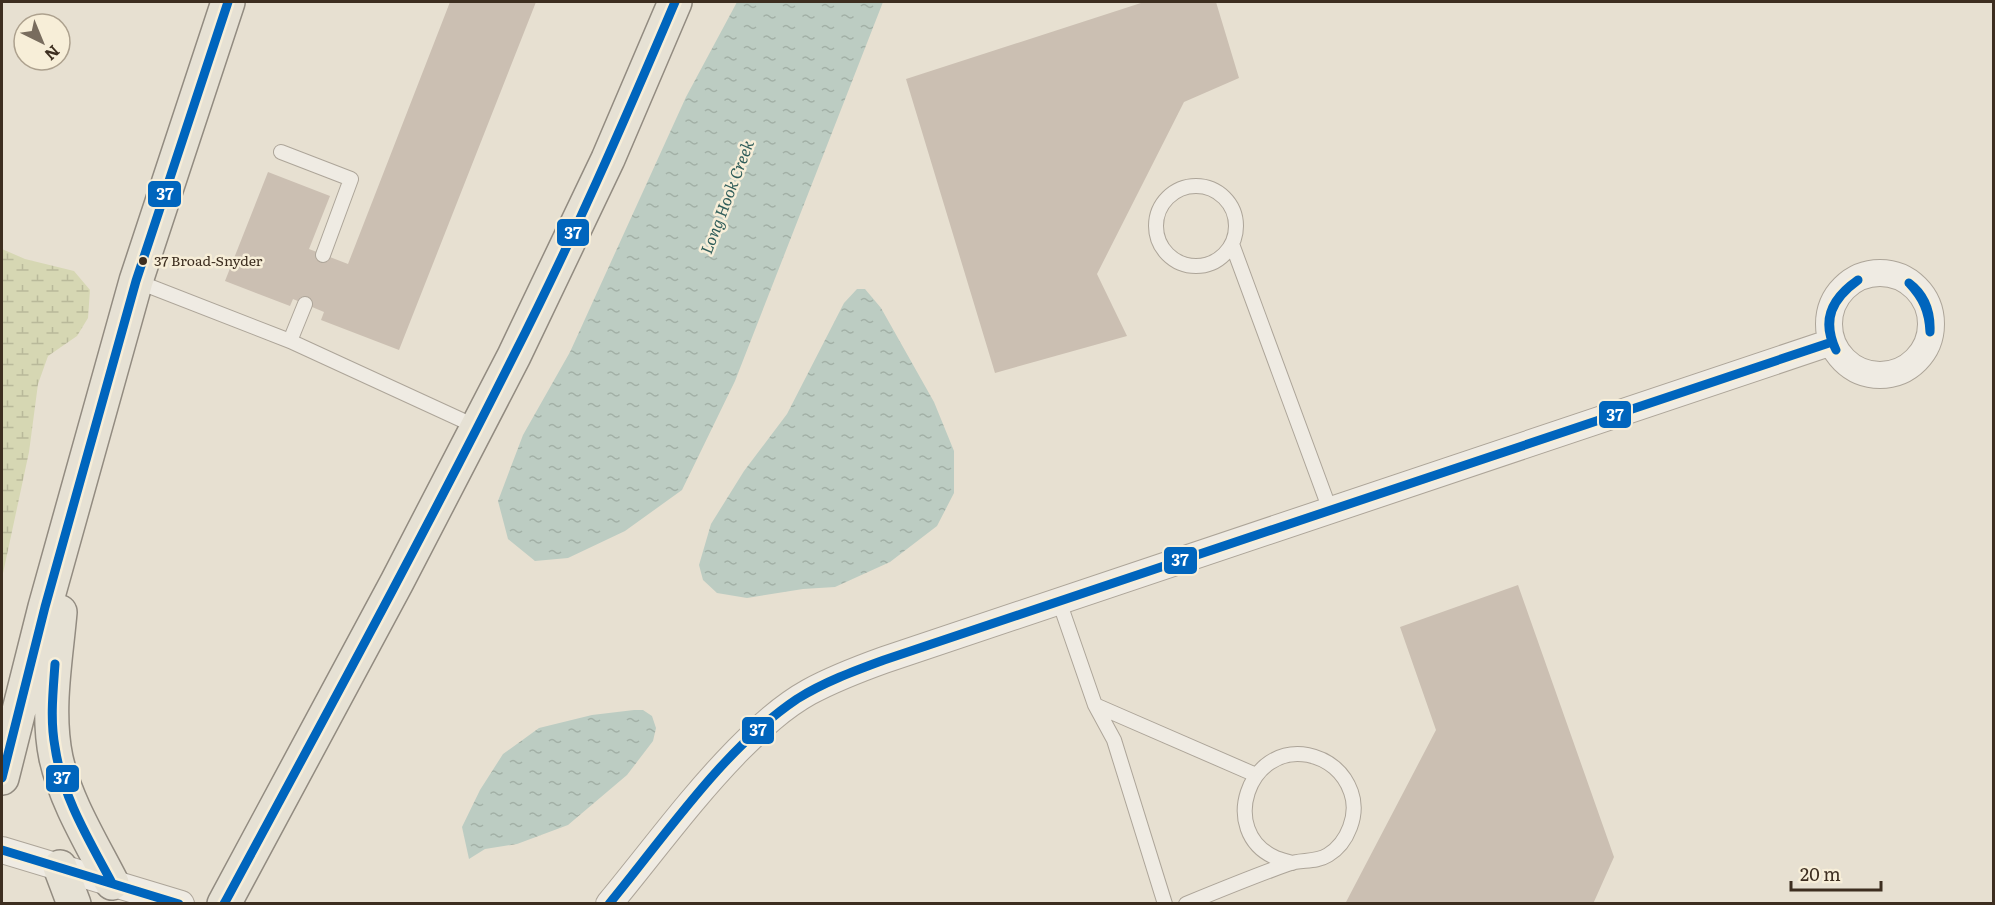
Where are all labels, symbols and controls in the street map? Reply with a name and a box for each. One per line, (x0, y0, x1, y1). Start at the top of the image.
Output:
north arrow (12, 12, 72, 72)
text: N (40, 40, 66, 67)
water label: Long Hook Creek (693, 136, 759, 257)
line badge: 37 (147, 180, 182, 208)
text: 37 (156, 181, 174, 205)
line badge: 37 (556, 218, 590, 247)
text: 37 (564, 220, 582, 244)
place label: 37 Broad-Snyder (154, 250, 263, 270)
marker: 37 Broad-Snyder (137, 255, 149, 267)
line badge: 37 (1598, 400, 1632, 429)
text: 37 (1606, 402, 1624, 426)
line badge: 37 (1163, 546, 1198, 575)
text: 37 (1171, 547, 1189, 571)
line badge: 37 (741, 716, 775, 745)
text: 37 (749, 717, 767, 741)
line badge: 37 (45, 764, 80, 793)
text: 37 (53, 765, 71, 789)
scale bar (1791, 854, 1881, 892)
text: 20 m (1800, 860, 1841, 887)

